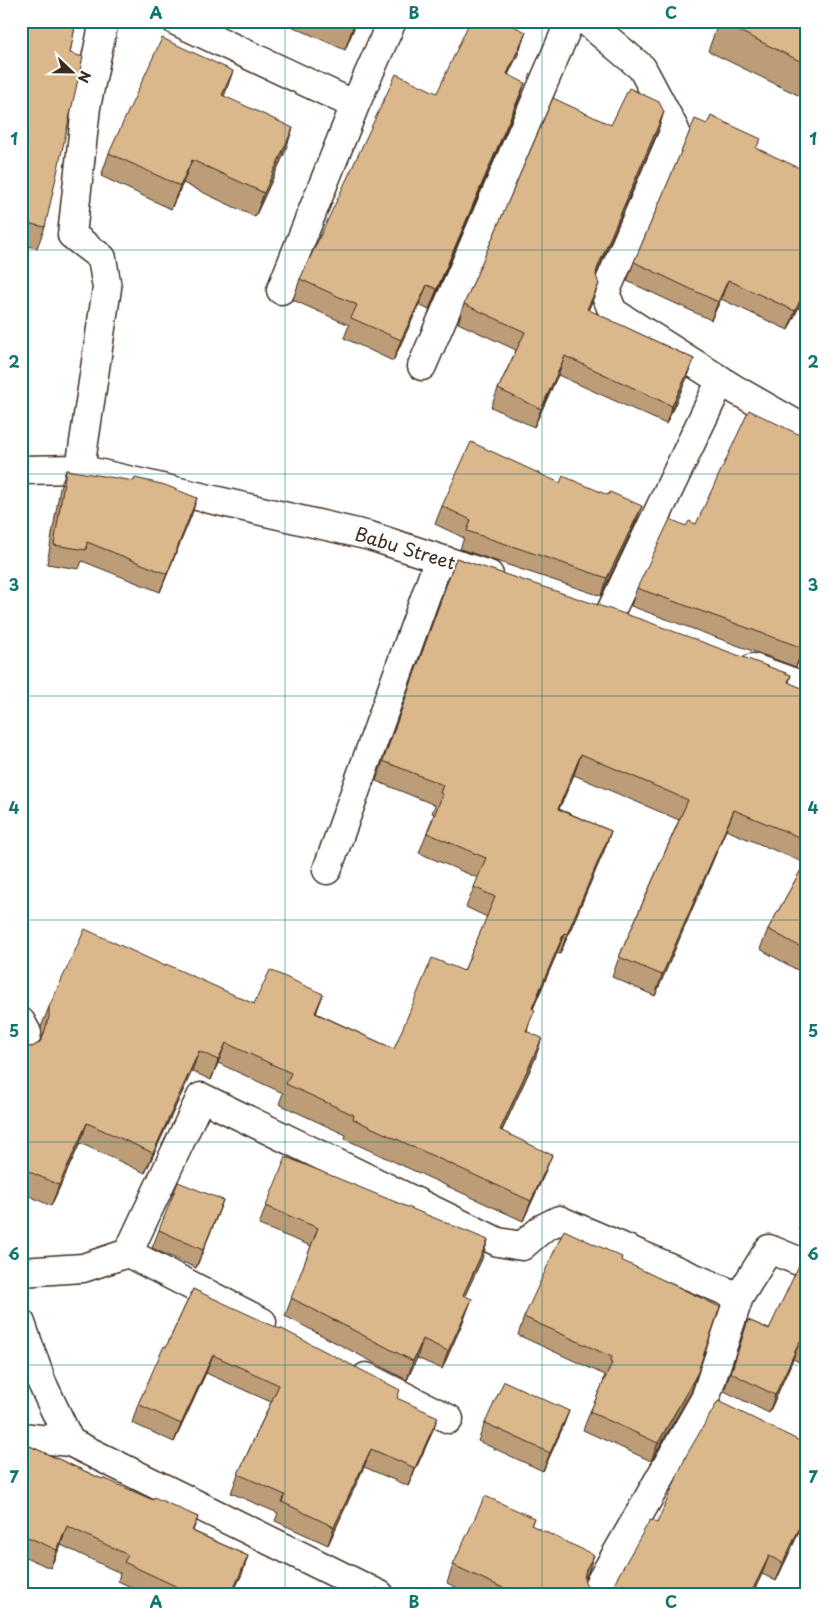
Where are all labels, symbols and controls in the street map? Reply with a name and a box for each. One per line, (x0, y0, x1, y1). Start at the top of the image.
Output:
text: A (150, 0, 163, 24)
text: B (409, 0, 420, 24)
text: C (665, 0, 677, 24)
north arrow (48, 48, 98, 98)
text: N (73, 68, 96, 86)
text: 1 (10, 126, 18, 150)
text: 1 (809, 126, 817, 150)
text: 2 (8, 349, 20, 373)
text: 2 (807, 349, 819, 373)
street label: Babu Street (352, 519, 459, 576)
text: 3 (9, 572, 19, 596)
text: 3 (808, 572, 818, 596)
text: 4 (9, 795, 20, 819)
text: 4 (808, 795, 819, 819)
text: 5 (9, 1018, 19, 1042)
text: 5 (808, 1018, 818, 1042)
text: 6 (8, 1241, 20, 1265)
text: 6 (807, 1241, 819, 1265)
text: 7 (9, 1464, 19, 1488)
text: 7 (808, 1464, 818, 1488)
text: A (150, 1589, 163, 1613)
text: B (409, 1589, 420, 1613)
text: C (665, 1589, 677, 1613)

